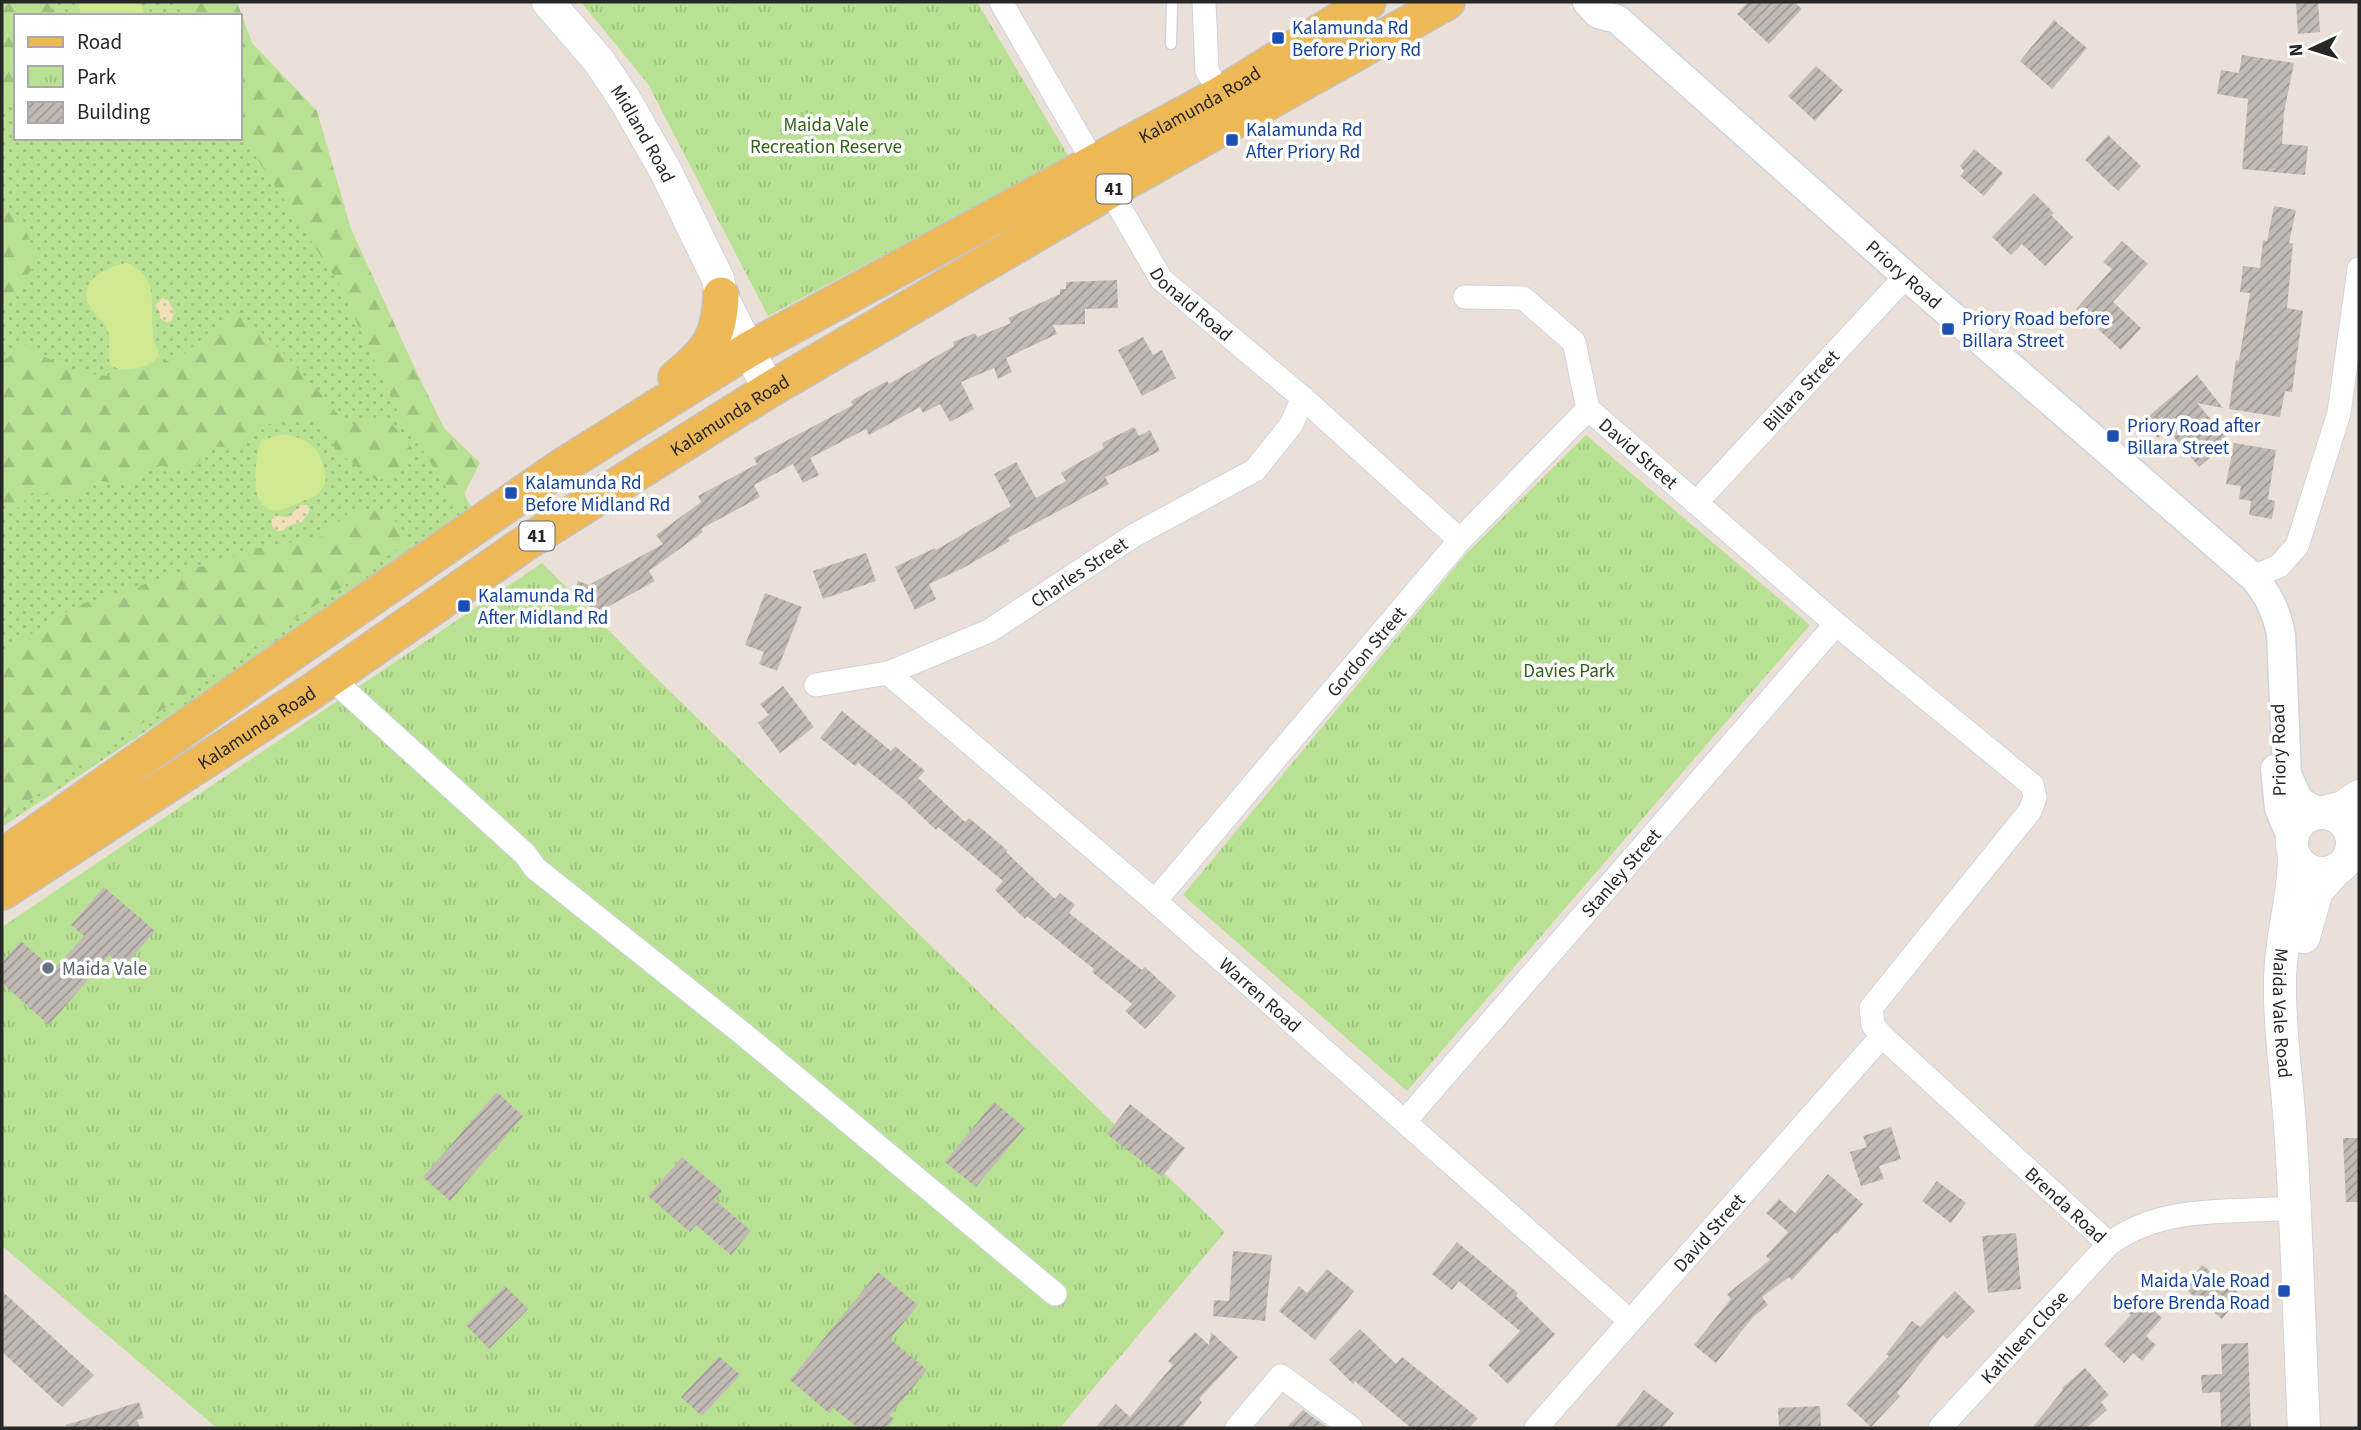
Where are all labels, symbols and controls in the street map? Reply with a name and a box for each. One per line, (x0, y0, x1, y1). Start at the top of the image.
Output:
legend (14, 14, 242, 140)
north arrow (2277, 14, 2347, 84)
place label: Kalamunda Rd Before Priory Rd (1292, 15, 1421, 64)
text: Road (77, 27, 122, 57)
marker: Kalamunda Rd Before Priory Rd (1270, 30, 1286, 46)
text: N (2283, 43, 2310, 57)
street label: Kalamunda Road (1134, 60, 1266, 151)
text: Park (77, 62, 117, 92)
street label: Midland Road (603, 80, 681, 187)
text: Building (77, 97, 151, 127)
park label: Maida Vale Recreation Reserve (750, 112, 902, 161)
place label: Kalamunda Rd After Priory Rd (1246, 117, 1363, 166)
marker: Kalamunda Rd After Priory Rd (1224, 132, 1240, 148)
road number: 41 (1096, 174, 1132, 204)
street label: Priory Road (1859, 234, 1947, 316)
street label: Donald Road (1142, 263, 1238, 348)
place label: Priory Road before Billara Street (1962, 306, 2110, 355)
marker: Priory Road before Billara Street (1940, 321, 1956, 337)
street label: Billara Street (1757, 344, 1847, 438)
street label: Kalamunda Road (665, 369, 795, 464)
street label: David Street (1592, 412, 1684, 496)
place label: Priory Road after Billara Street (2127, 413, 2261, 462)
marker: Priory Road after Billara Street (2105, 428, 2121, 444)
place label: Kalamunda Rd Before Midland Rd (525, 470, 670, 519)
marker: Kalamunda Rd Before Midland Rd (503, 485, 519, 501)
road number: 41 (520, 522, 554, 550)
street label: Charles Street (1026, 531, 1134, 615)
place label: Kalamunda Rd After Midland Rd (478, 583, 608, 632)
marker: Kalamunda Rd After Midland Rd (456, 598, 472, 614)
street label: Gordon Street (1321, 601, 1414, 703)
park label: Davies Park (1523, 658, 1615, 685)
street label: Kalamunda Road (193, 680, 322, 777)
street label: Priory Road (2265, 703, 2294, 797)
street label: Stanley Street (1575, 822, 1668, 924)
street label: Maida Vale Road (2265, 947, 2298, 1079)
street label: Warren Road (1213, 952, 1307, 1039)
place label: Maida Vale (62, 956, 147, 983)
marker: Maida Vale (40, 960, 56, 976)
street label: Brenda Road (2018, 1161, 2112, 1250)
street label: David Street (1668, 1188, 1752, 1279)
place label: Maida Vale Road before Brenda Road (2113, 1268, 2270, 1317)
marker: Maida Vale Road before Brenda Road (2276, 1283, 2292, 1299)
street label: Kathleen Close (1975, 1285, 2075, 1390)

